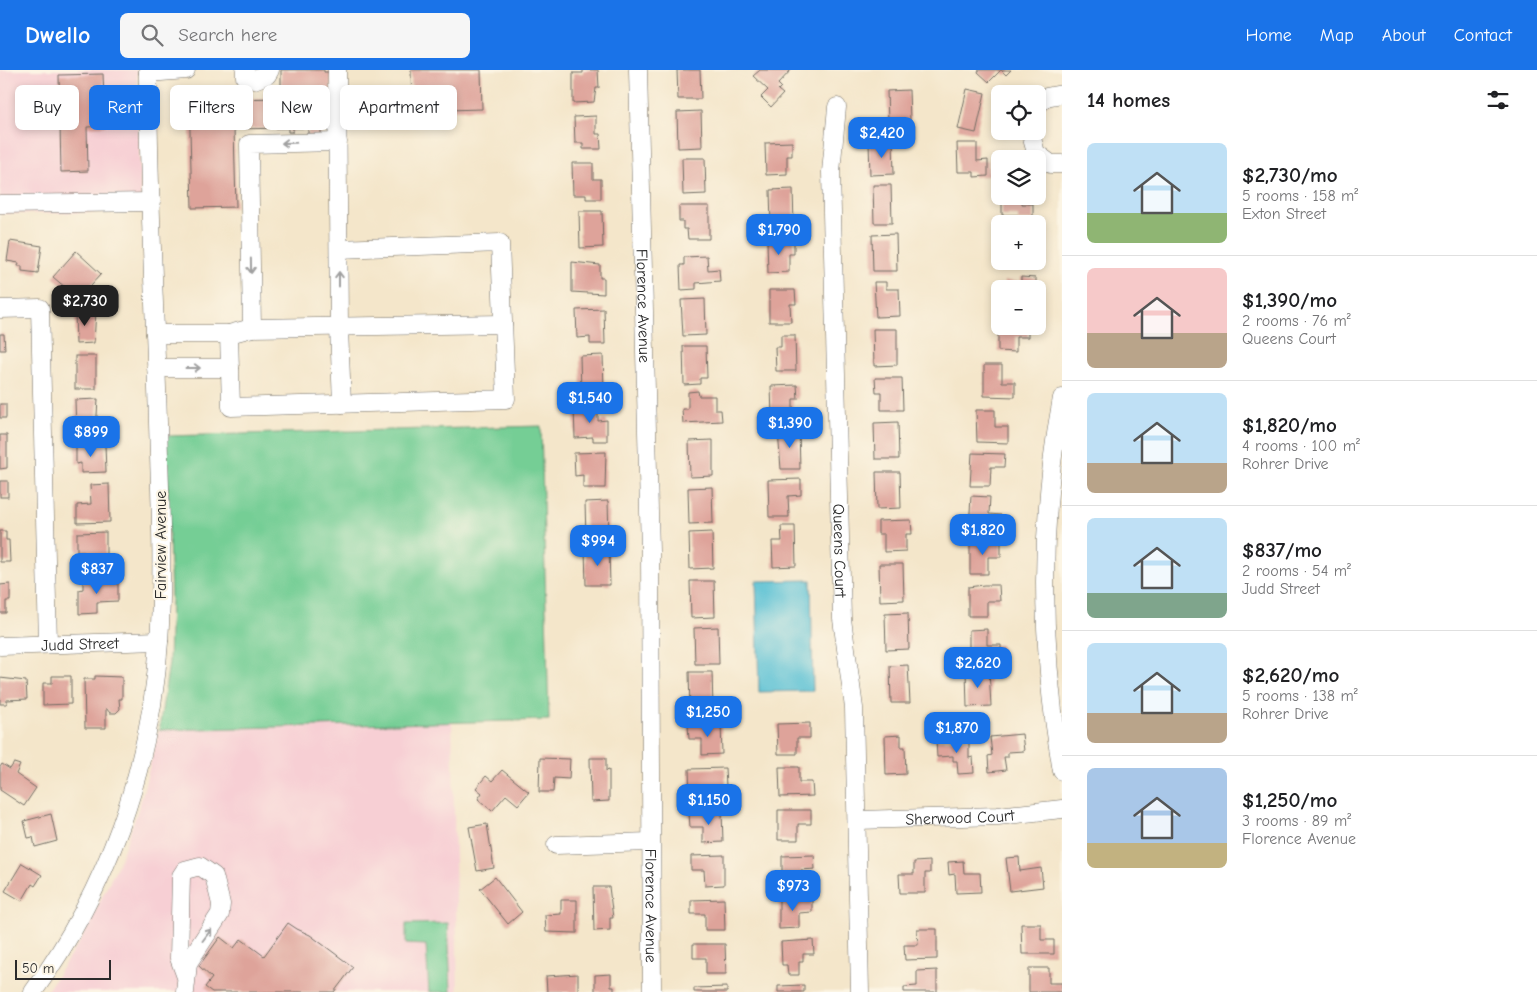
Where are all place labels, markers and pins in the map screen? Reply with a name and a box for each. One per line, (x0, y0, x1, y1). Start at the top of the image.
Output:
pin: $2,420 (841, 116, 923, 159)
pin: $1,790 (738, 214, 820, 256)
pin: $2,730 (44, 284, 126, 327)
pin: $1,540 (549, 382, 631, 424)
pin: $1,390 (749, 406, 831, 449)
pin: $899 (61, 416, 121, 458)
pin: $1,820 (942, 514, 1024, 556)
pin: $994 (568, 524, 628, 567)
pin: $837 (67, 552, 127, 595)
pin: $2,620 (937, 646, 1019, 689)
pin: $1,250 (667, 696, 749, 738)
pin: $1,870 (916, 712, 998, 754)
pin: $1,150 (668, 784, 750, 826)
pin: $973 (763, 870, 823, 912)

